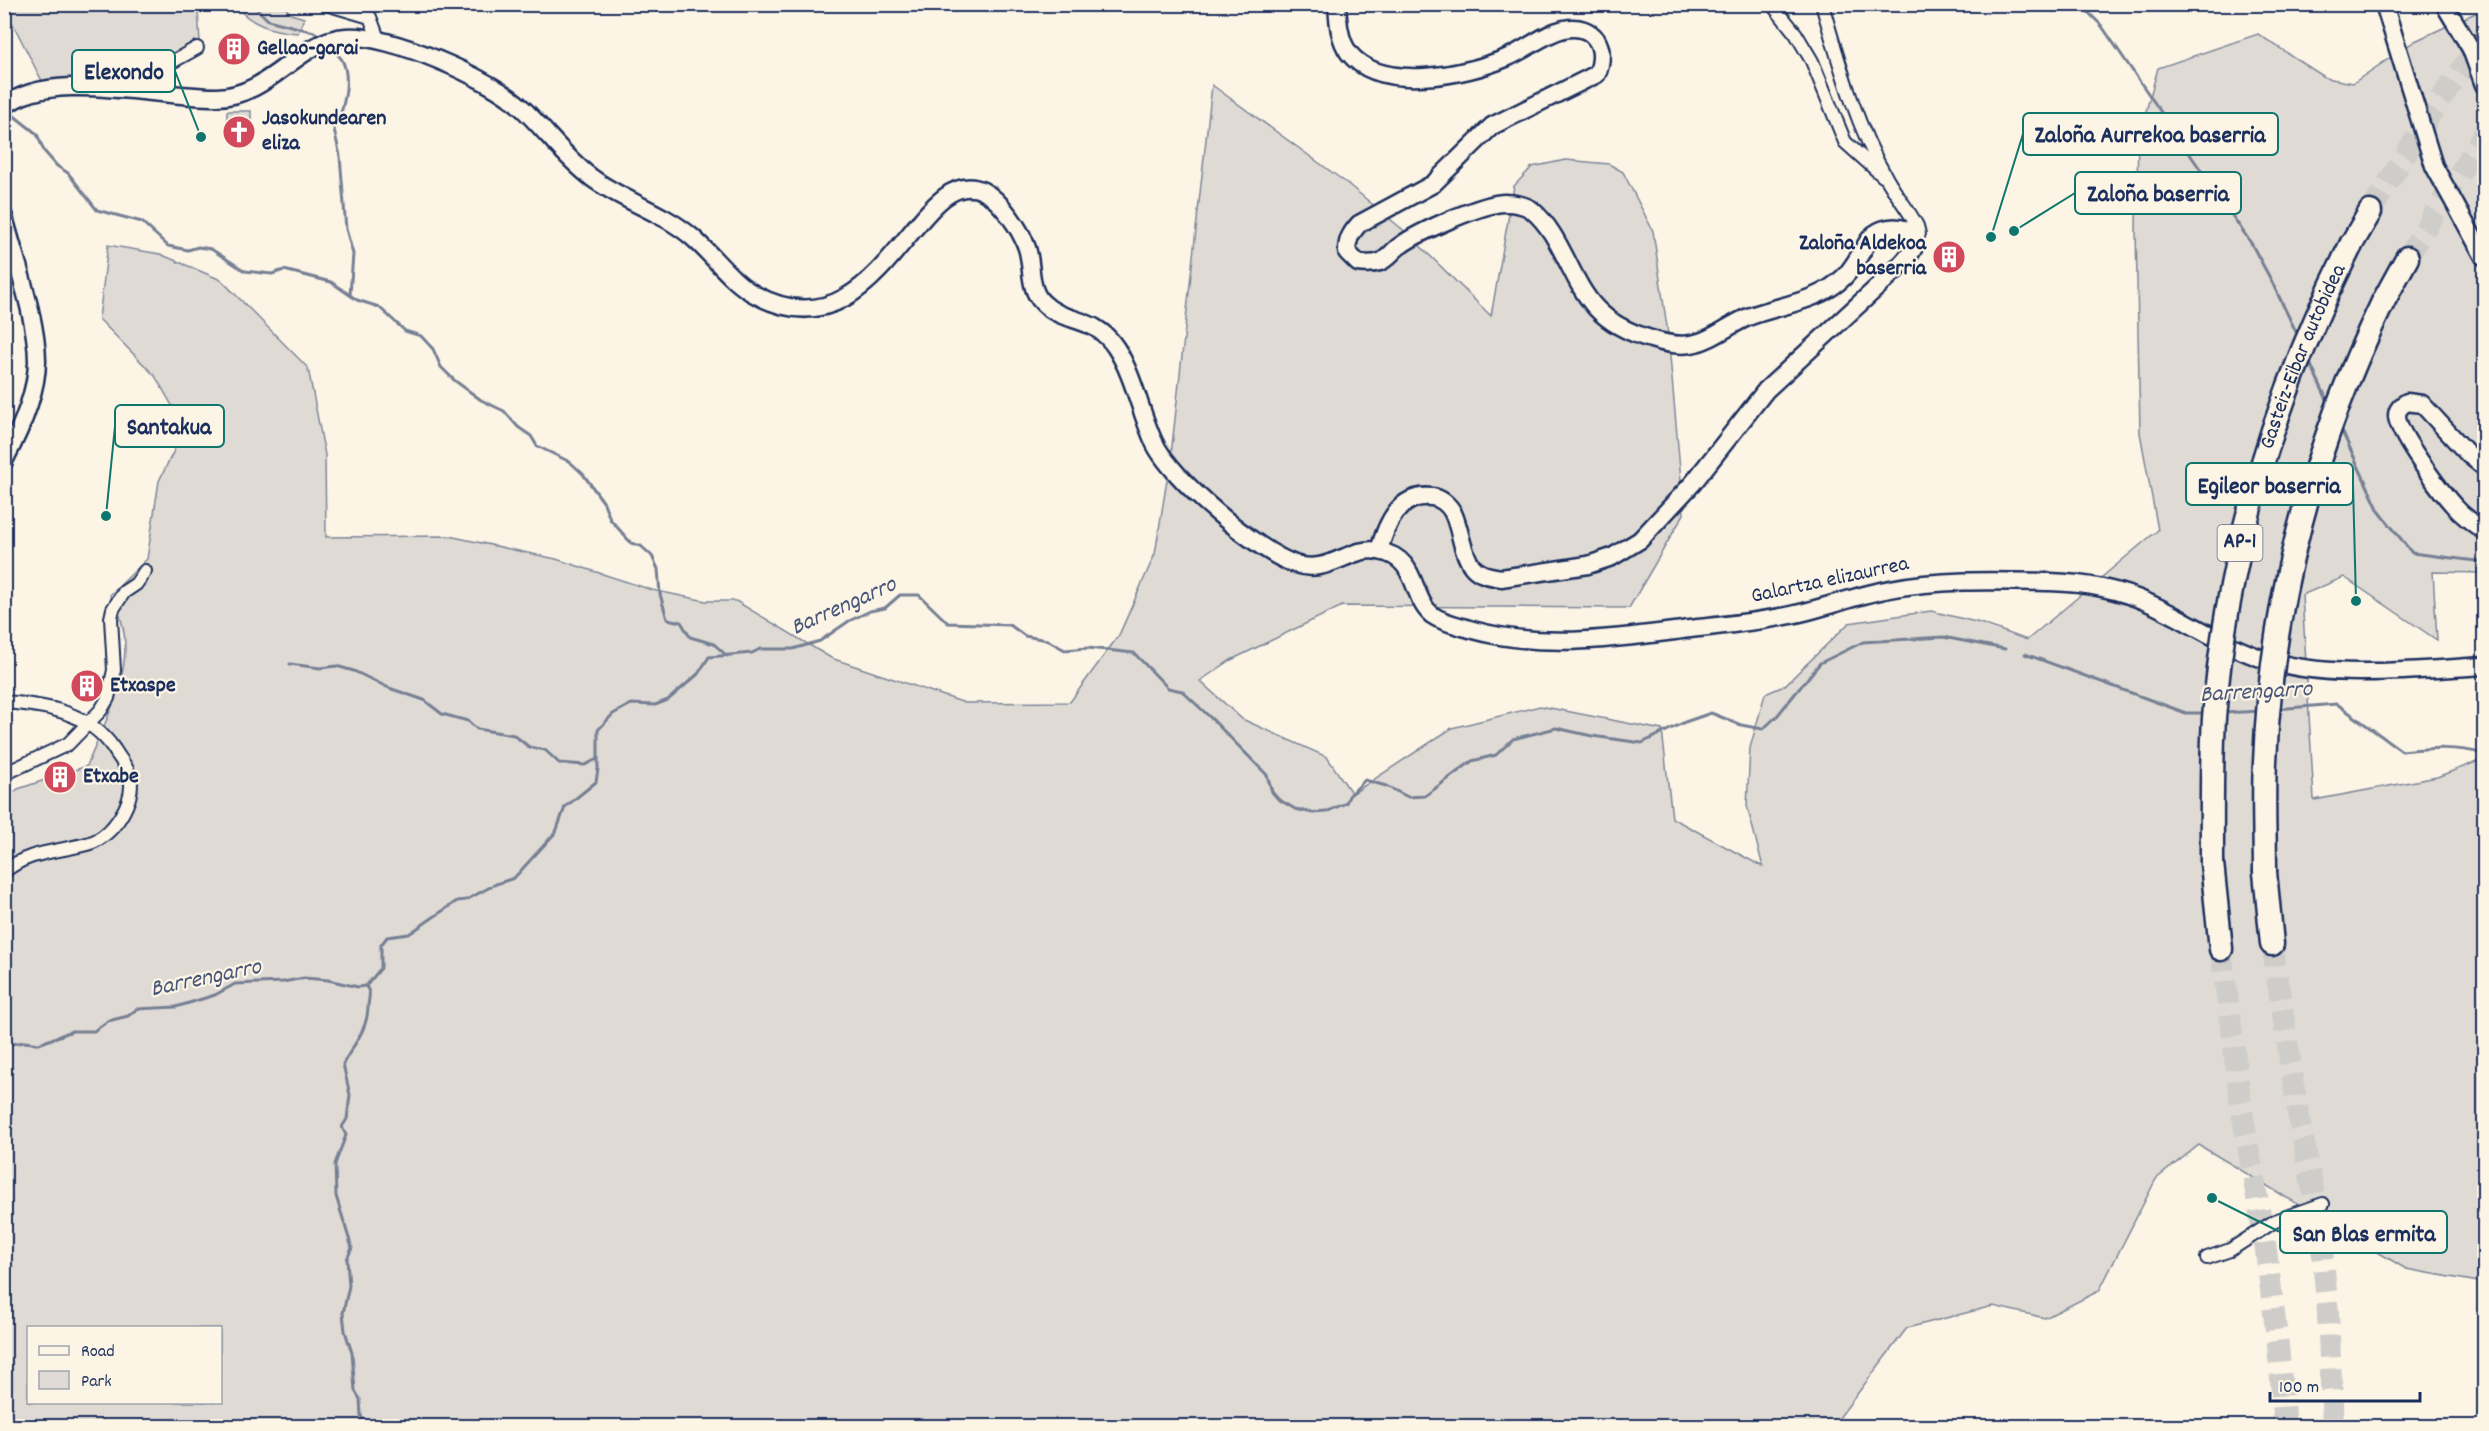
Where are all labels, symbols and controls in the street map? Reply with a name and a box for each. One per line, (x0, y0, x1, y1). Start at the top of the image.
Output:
building icon: Gellao-garai (216, 31, 252, 67)
place label: Gellao-garai (257, 34, 358, 65)
callout: Elexondo (72, 50, 175, 92)
text: Elexondo (84, 57, 164, 91)
place label: Jasokundearen eliza (262, 104, 386, 160)
callout: Zaloña Aurrekoa baserria (2023, 113, 2278, 155)
church icon: Jasokundearen eliza (221, 114, 257, 150)
text: Zaloña Aurrekoa baserria (2035, 120, 2266, 154)
callout: Zaloña baserria (2075, 172, 2241, 214)
text: Zaloña baserria (2087, 179, 2230, 213)
place label: Zaloña Aldekoa baserria (1799, 229, 1927, 285)
building icon: Zaloña Aldekoa baserria (1931, 239, 1967, 275)
street label: Gasteiz-Eibar autobidea (2252, 258, 2355, 453)
callout: Santakua (115, 405, 224, 447)
text: Santakua (127, 412, 212, 446)
callout: Egileor baserria (2186, 463, 2353, 505)
text: Egileor baserria (2198, 471, 2341, 505)
road number: AP-1 (2218, 525, 2262, 561)
street label: Galartza elizaurrea (1748, 549, 1912, 613)
water label: Barrengarro (786, 568, 903, 645)
building icon: Etxaspe (69, 668, 105, 704)
place label: Etxaspe (110, 671, 176, 702)
water label: Barrengarro (2199, 673, 2314, 713)
building icon: Etxabe (42, 759, 78, 795)
place label: Etxabe (83, 762, 139, 793)
water label: Barrengarro (148, 950, 266, 1007)
callout: San Blas ermita (2280, 1211, 2447, 1253)
text: San Blas ermita (2293, 1219, 2436, 1253)
legend (27, 1326, 222, 1404)
text: Road (81, 1340, 115, 1365)
scale bar (2270, 1365, 2420, 1403)
text: Park (81, 1370, 112, 1395)
text: 100 m (2279, 1376, 2319, 1401)

